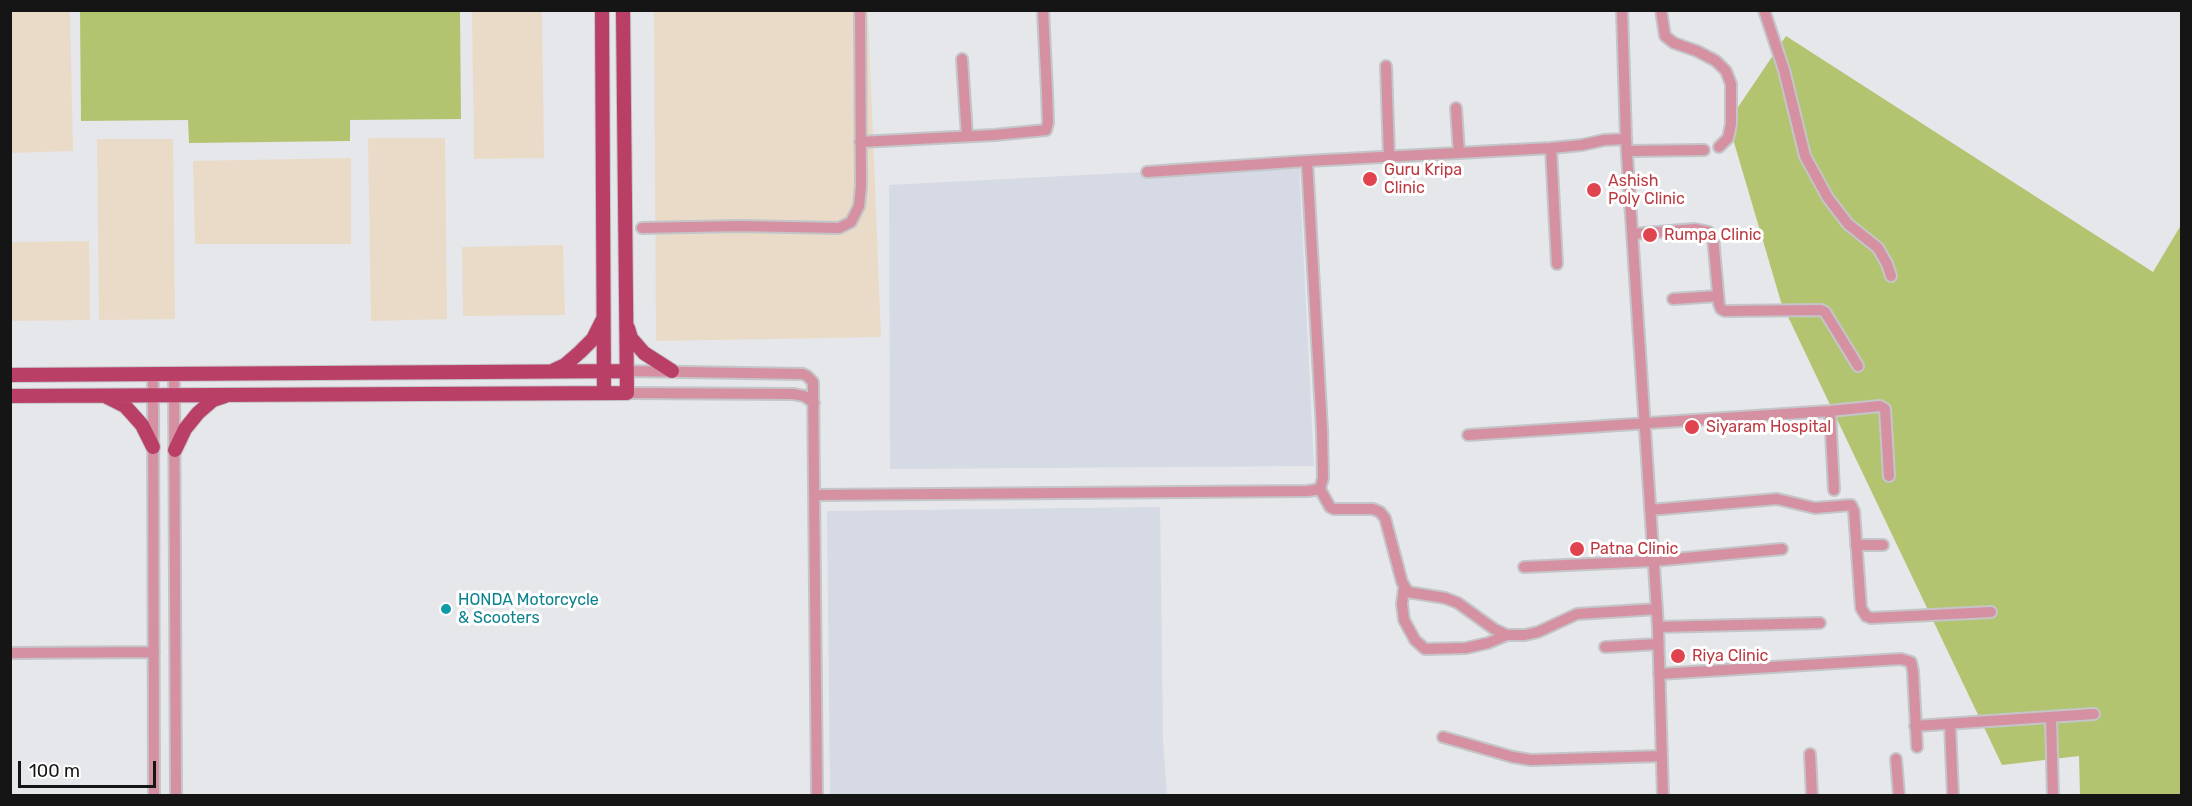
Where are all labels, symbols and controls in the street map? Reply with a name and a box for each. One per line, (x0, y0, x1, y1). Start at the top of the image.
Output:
place label: Guru Kripa Clinic (1384, 160, 1462, 198)
marker: Guru Kripa Clinic (1361, 170, 1379, 188)
place label: Ashish Poly Clinic (1608, 171, 1685, 209)
marker: Ashish Poly Clinic (1585, 181, 1603, 199)
place label: Rumpa Clinic (1664, 225, 1761, 245)
marker: Rumpa Clinic (1641, 226, 1659, 244)
place label: Siyaram Hospital (1706, 417, 1831, 437)
marker: Siyaram Hospital (1683, 418, 1701, 436)
place label: Patna Clinic (1590, 539, 1678, 559)
marker: Patna Clinic (1568, 540, 1586, 558)
place label: HONDA Motorcycle & Scooters (458, 590, 599, 628)
marker: HONDA Motorcycle & Scooters (439, 602, 453, 616)
place label: Riya Clinic (1692, 646, 1768, 666)
marker: Riya Clinic (1669, 647, 1687, 665)
scale bar (21, 749, 159, 787)
text: 100 m (29, 760, 80, 782)

